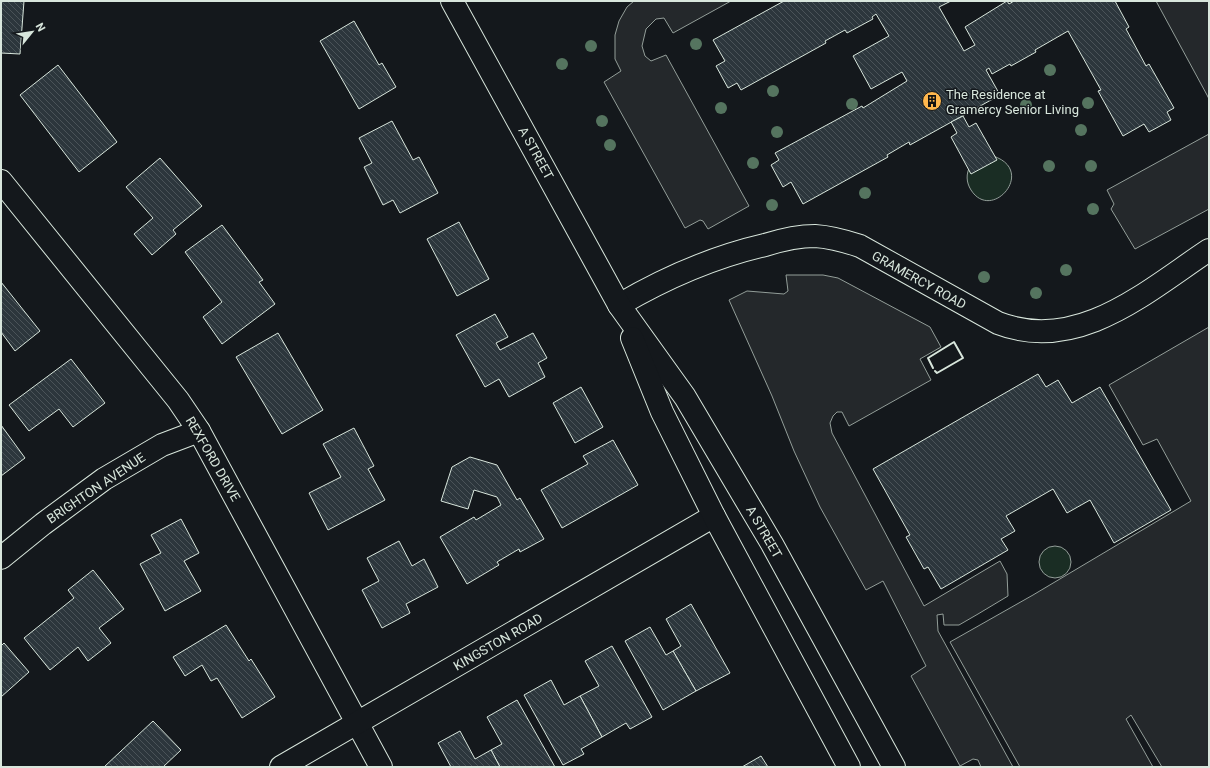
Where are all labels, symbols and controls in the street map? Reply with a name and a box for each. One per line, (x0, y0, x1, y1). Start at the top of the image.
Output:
north arrow (12, 12, 52, 52)
text: N (33, 21, 48, 34)
place label: The Residence at Gramercy Senior Living (946, 87, 1079, 117)
building icon: The Residence at Gramercy Senior Living (921, 90, 943, 112)
street label: A STREET (515, 124, 557, 182)
street label: GRAMERCY ROAD (869, 248, 969, 312)
street label: REXFORD DRIVE (183, 414, 243, 504)
street label: BRIGHTON AVENUE (44, 450, 148, 526)
street label: A STREET (743, 503, 785, 561)
street label: KINGSTON ROAD (451, 610, 545, 674)

